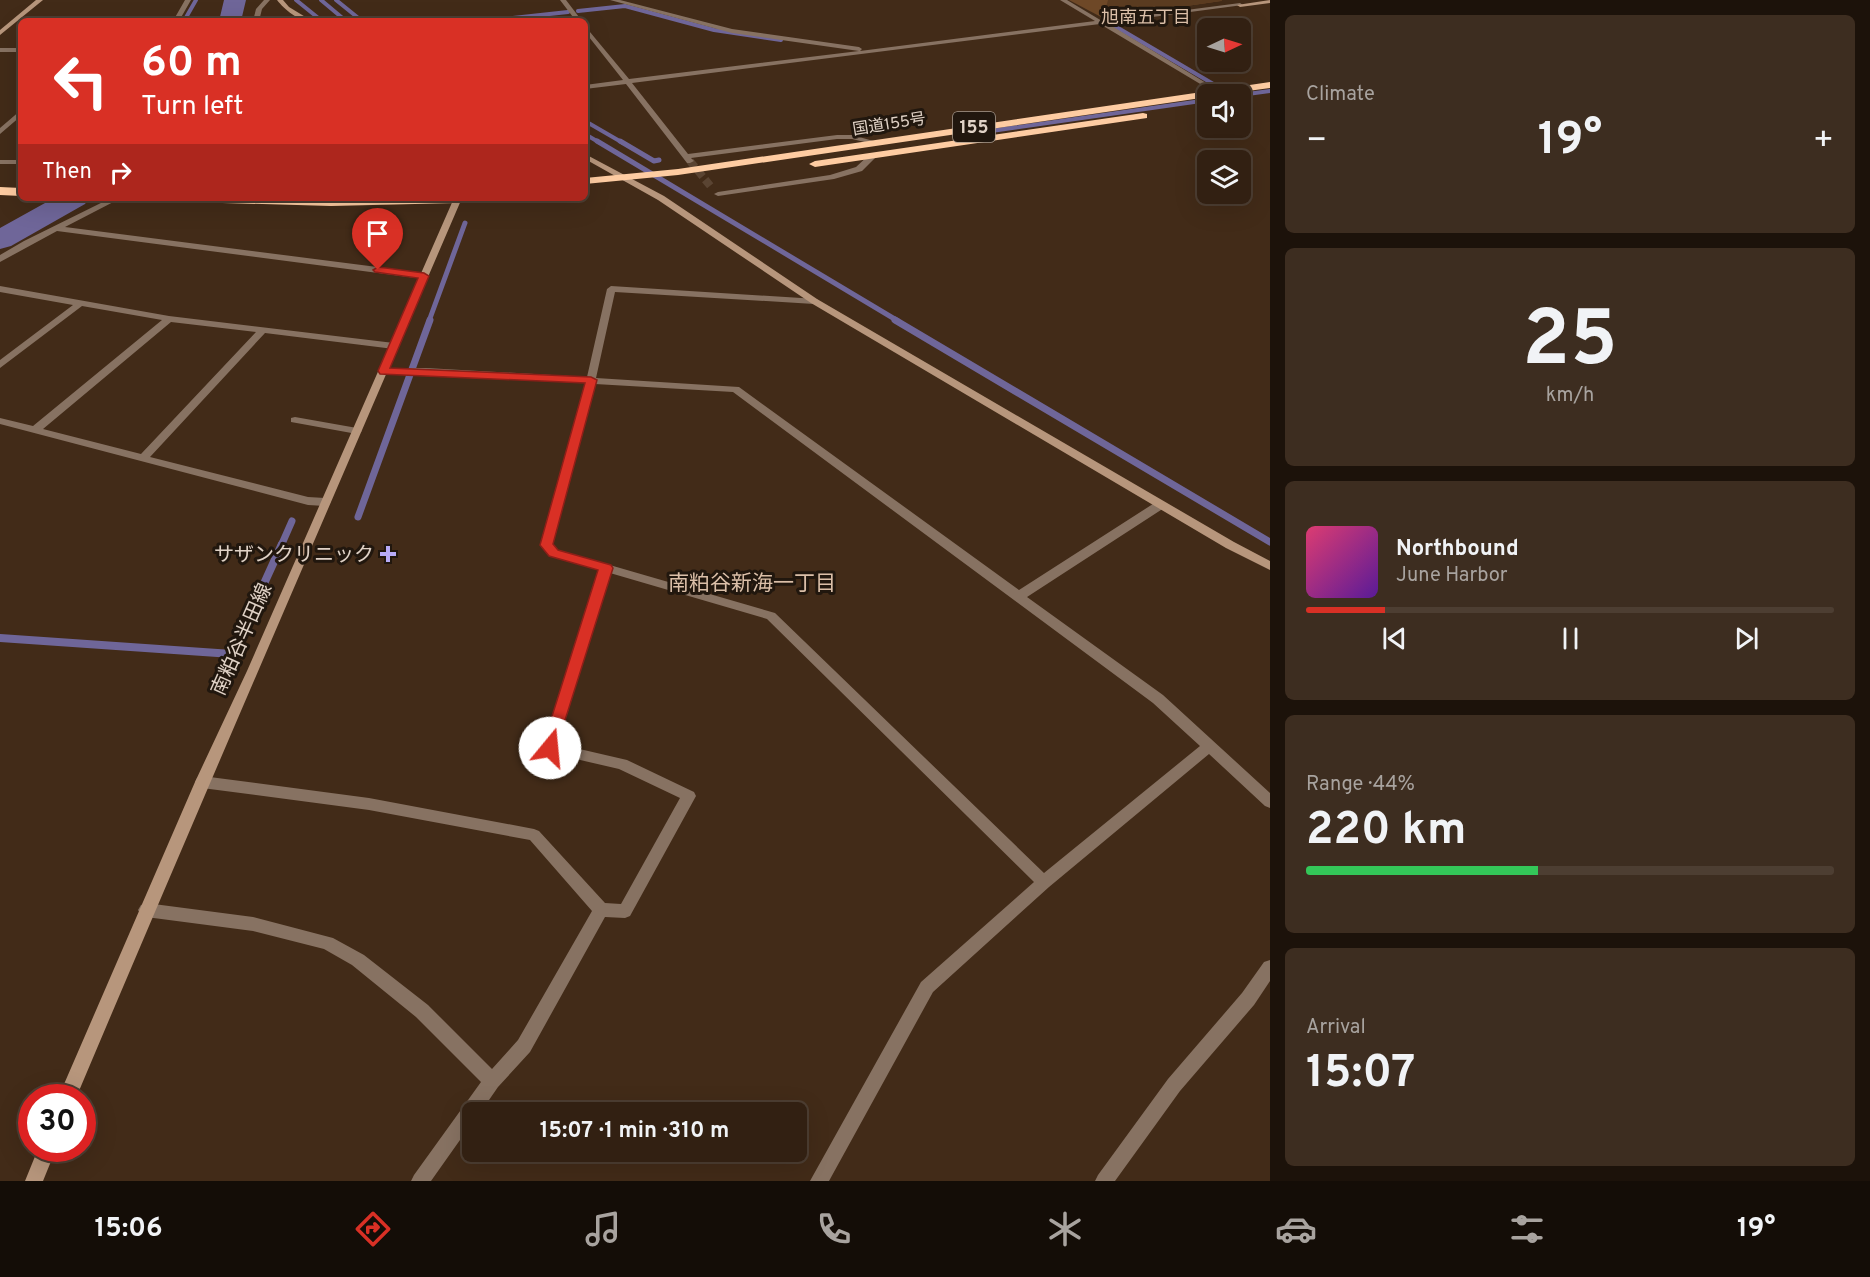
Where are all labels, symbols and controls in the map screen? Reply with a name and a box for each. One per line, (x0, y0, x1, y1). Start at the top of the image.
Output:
district label: 旭南五丁目 (1101, 7, 1191, 30)
north arrow (1197, 18, 1251, 72)
map controls (1197, 18, 1251, 204)
text: 60 m (141, 38, 242, 91)
icon: left (42, 42, 120, 120)
text: Climate (1306, 82, 1375, 108)
button: sound (1197, 84, 1251, 138)
text: Turn left (141, 90, 243, 124)
street label: 国道155号 (851, 109, 927, 141)
road number: 155 (953, 112, 995, 142)
text: 19° (1538, 113, 1602, 170)
text: − (1306, 121, 1327, 163)
text: + (1813, 121, 1834, 163)
button: layers (1197, 150, 1251, 204)
icon: right (104, 156, 137, 189)
text: Then (42, 159, 92, 186)
pin (352, 208, 403, 270)
icon: arrive (361, 217, 394, 250)
text: 25 (1522, 294, 1618, 393)
text: km/h (1546, 383, 1594, 409)
text: Northbound (1396, 536, 1519, 563)
place label: サザンクリニック (214, 543, 374, 569)
marker: サザンクリニック (379, 545, 397, 563)
text: June Harbor (1396, 563, 1508, 589)
district label: 南粕谷新海一丁目 (668, 571, 836, 598)
street label: 南粕谷半田線 (207, 580, 279, 700)
icon: previous (1378, 622, 1411, 655)
icon: pause (1554, 622, 1587, 655)
icon: next (1730, 622, 1763, 655)
position arrow (518, 716, 582, 780)
text: Range · 44% (1306, 772, 1415, 798)
text: 220 km (1306, 803, 1467, 860)
text: Arrival (1306, 1015, 1366, 1041)
text: 15:07 (1306, 1046, 1415, 1103)
speed limit sign: 30 (18, 1084, 96, 1162)
text: 15:07 · 1 min · 310 m (540, 1118, 729, 1145)
icon: directions (352, 1208, 394, 1250)
icon: music (582, 1208, 624, 1250)
icon: phone (813, 1208, 855, 1250)
icon: climate (1044, 1208, 1086, 1250)
icon: car (1275, 1208, 1317, 1250)
icon: filters (1506, 1208, 1548, 1250)
text: 15:06 (94, 1212, 163, 1246)
text: 19° (1737, 1212, 1776, 1246)

